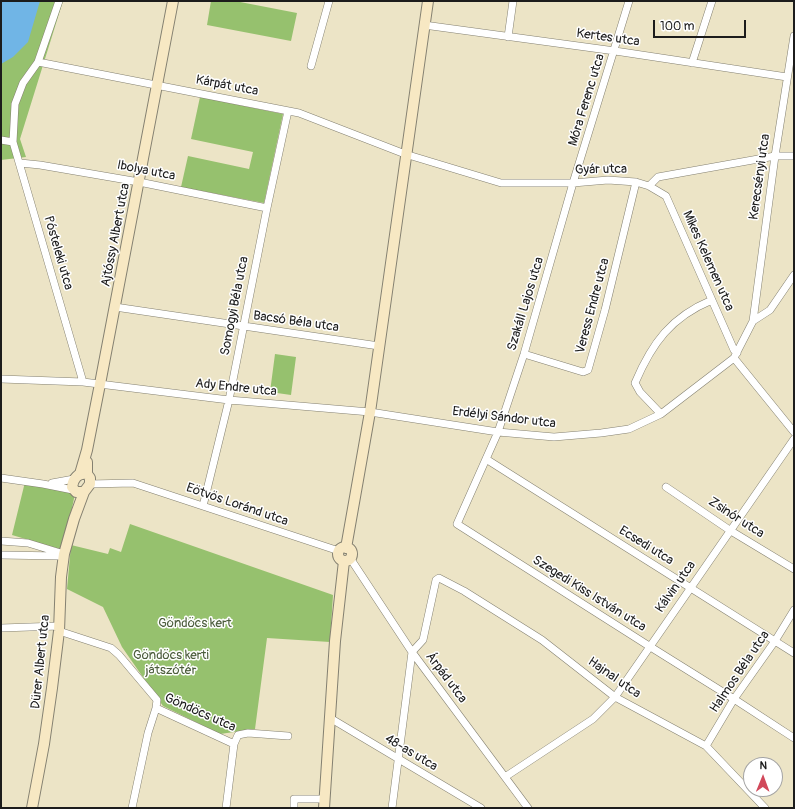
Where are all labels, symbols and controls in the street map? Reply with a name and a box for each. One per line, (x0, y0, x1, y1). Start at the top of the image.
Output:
scale bar (655, 12, 748, 38)
text: 100 m (660, 19, 694, 34)
street label: Kertes utca (575, 26, 641, 50)
street label: Móra Ferenc utca (566, 52, 608, 148)
street label: Kárpát utca (194, 72, 260, 100)
street label: Kerecsényi utca (746, 133, 774, 221)
street label: Ibolya utca (116, 158, 176, 184)
street label: Gyár utca (575, 162, 627, 178)
street label: Ajtóssy Albert utca (98, 182, 134, 288)
street label: Mikes Kelemen utca (679, 208, 737, 314)
street label: Pósteleki utca (40, 214, 76, 292)
street label: Somogyi Béla utca (218, 255, 252, 357)
street label: Szakáll Lajos utca (504, 255, 548, 353)
street label: Veress Endre utca (573, 257, 613, 355)
street label: Bacsó Béla utca (252, 308, 340, 336)
street label: Ady Endre utca (195, 376, 277, 400)
street label: Erdélyi Sándor utca (451, 404, 557, 432)
street label: Eötvös Loránd utca (184, 480, 290, 530)
street label: Zsinór utca (705, 494, 767, 542)
street label: Ecsedi utca (616, 523, 676, 569)
street label: Szegedi Kiss István utca (529, 553, 649, 635)
street label: Kálvin utca (653, 558, 699, 616)
street label: Dürer Albert utca (28, 614, 54, 710)
park label: Göndöcs kert (158, 616, 232, 632)
street label: Halmos Béla utca (707, 628, 773, 716)
park label: Göndöcs kerti játszótér (133, 648, 209, 679)
street label: Árpád utca (422, 650, 470, 706)
street label: Hajnal utca (585, 654, 643, 702)
street label: Göndöcs utca (162, 690, 238, 736)
street label: 48-as utca (382, 731, 440, 775)
north arrow (743, 757, 783, 797)
text: N (759, 759, 767, 772)

